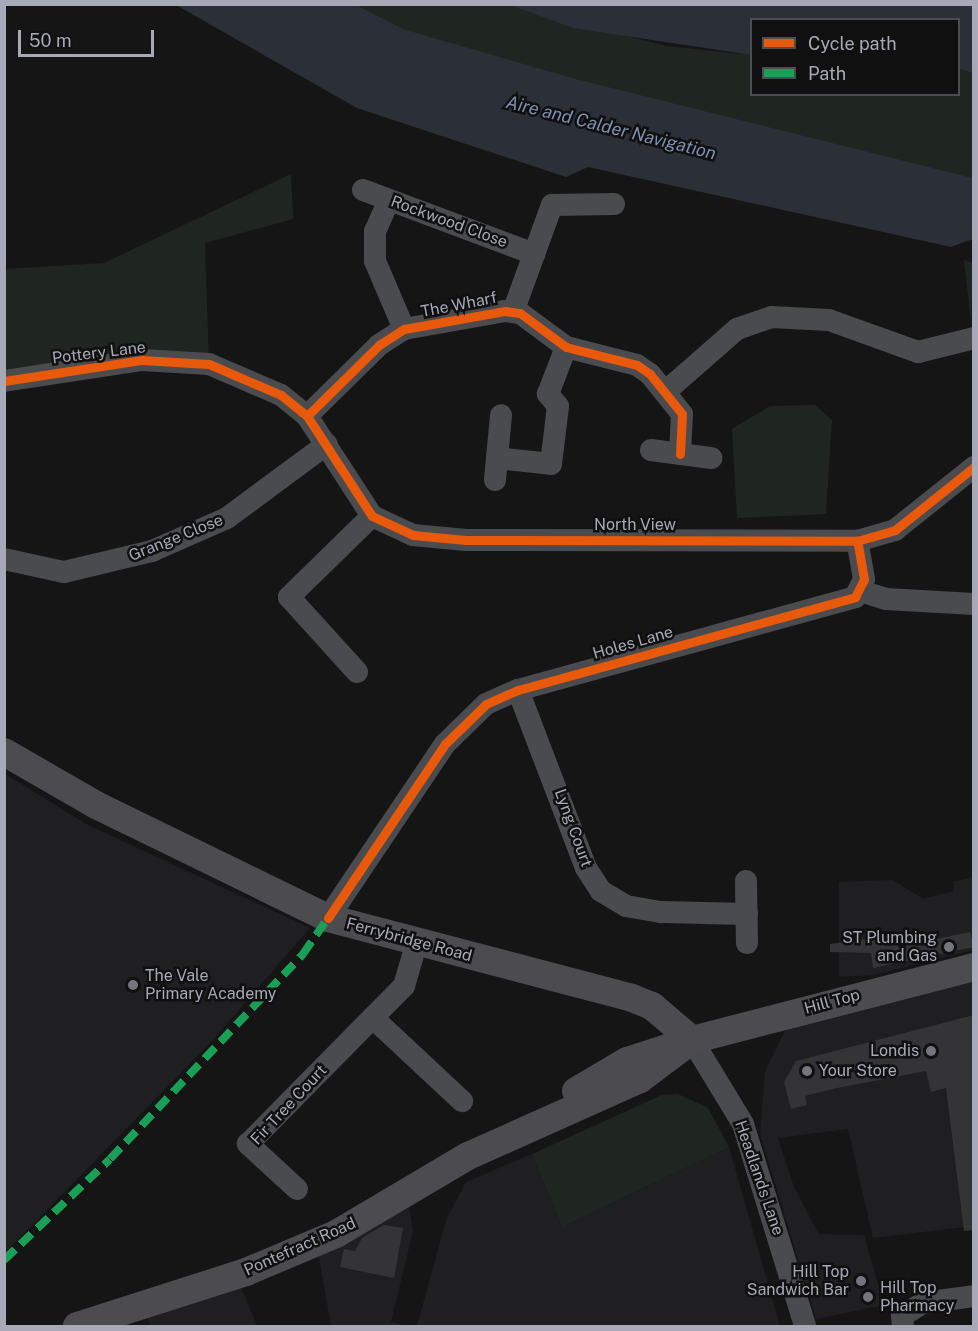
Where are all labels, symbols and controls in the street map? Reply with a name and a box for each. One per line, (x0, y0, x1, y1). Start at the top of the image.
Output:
scale bar (21, 18, 158, 56)
legend (750, 18, 960, 96)
text: 50 m (29, 30, 72, 51)
text: Cycle path (808, 33, 897, 54)
text: Path (808, 63, 846, 84)
water label: Aire and Calder Navigation (504, 91, 718, 165)
street label: Rockwood Close (388, 192, 510, 252)
street label: The Wharf (419, 288, 499, 322)
street label: Pottery Lane (51, 338, 147, 368)
street label: Grange Close (126, 510, 226, 566)
street label: North View (594, 515, 676, 535)
street label: Holes Lane (591, 622, 675, 664)
street label: Lyng Court (550, 786, 596, 870)
street label: Ferrybridge Road (344, 914, 474, 966)
place label: ST Plumbing and Gas (842, 928, 937, 966)
marker: ST Plumbing and Gas (942, 940, 956, 954)
place label: The Vale Primary Academy (145, 966, 276, 1004)
marker: The Vale Primary Academy (126, 978, 140, 992)
street label: Hill Top (802, 985, 862, 1019)
place label: Londis (870, 1041, 919, 1061)
marker: Londis (924, 1044, 938, 1058)
street label: Fir Tree Court (247, 1061, 331, 1149)
place label: Your Store (819, 1061, 897, 1081)
marker: Your Store (800, 1064, 814, 1078)
street label: Headlands Lane (730, 1118, 788, 1238)
street label: Pontefract Road (241, 1214, 359, 1280)
place label: Hill Top Sandwich Bar (747, 1262, 849, 1300)
marker: Hill Top Sandwich Bar (854, 1274, 868, 1288)
place label: Hill Top Pharmacy (880, 1278, 954, 1316)
marker: Hill Top Pharmacy (861, 1290, 875, 1304)

